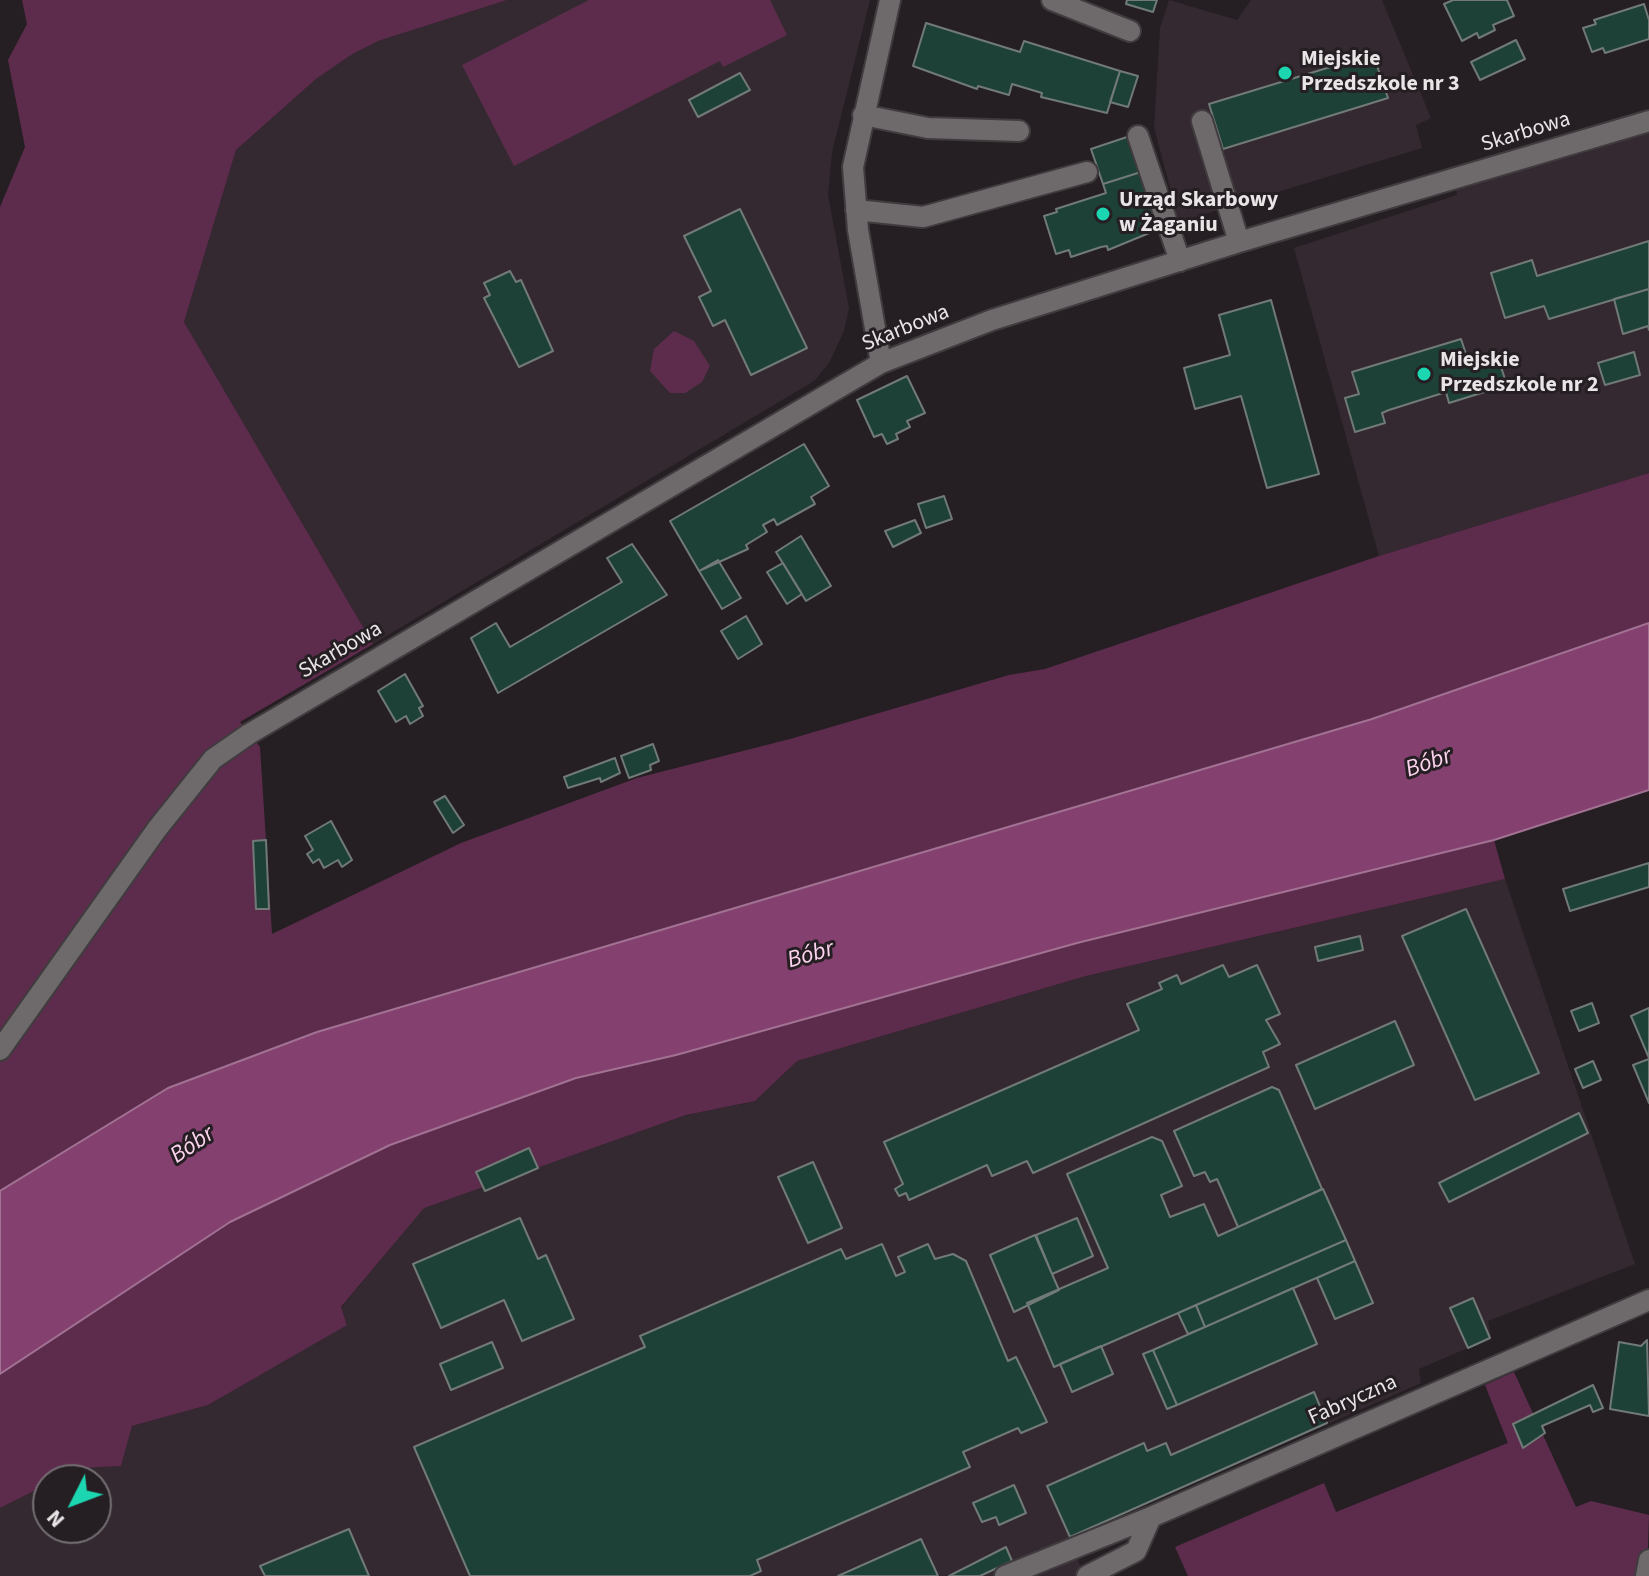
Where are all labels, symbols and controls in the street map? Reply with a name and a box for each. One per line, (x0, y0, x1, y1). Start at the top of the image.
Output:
place label: Miejskie Przedszkole nr 3 (1301, 47, 1460, 98)
marker: Miejskie Przedszkole nr 3 (1276, 64, 1294, 82)
street label: Skarbowa (1478, 107, 1574, 159)
place label: Urząd Skarbowy w Żaganiu (1119, 188, 1278, 240)
marker: Urząd Skarbowy w Żaganiu (1094, 205, 1112, 223)
street label: Skarbowa (858, 300, 954, 358)
place label: Miejskie Przedszkole nr 2 (1440, 348, 1599, 400)
marker: Miejskie Przedszkole nr 2 (1415, 365, 1433, 383)
street label: Skarbowa (295, 617, 387, 685)
water label: Bóbr (1402, 743, 1456, 785)
water label: Bóbr (784, 936, 838, 976)
water label: Bóbr (165, 1121, 221, 1171)
street label: Fabryczna (1305, 1370, 1401, 1432)
north arrow (32, 1464, 112, 1544)
text: N (39, 1503, 72, 1535)

